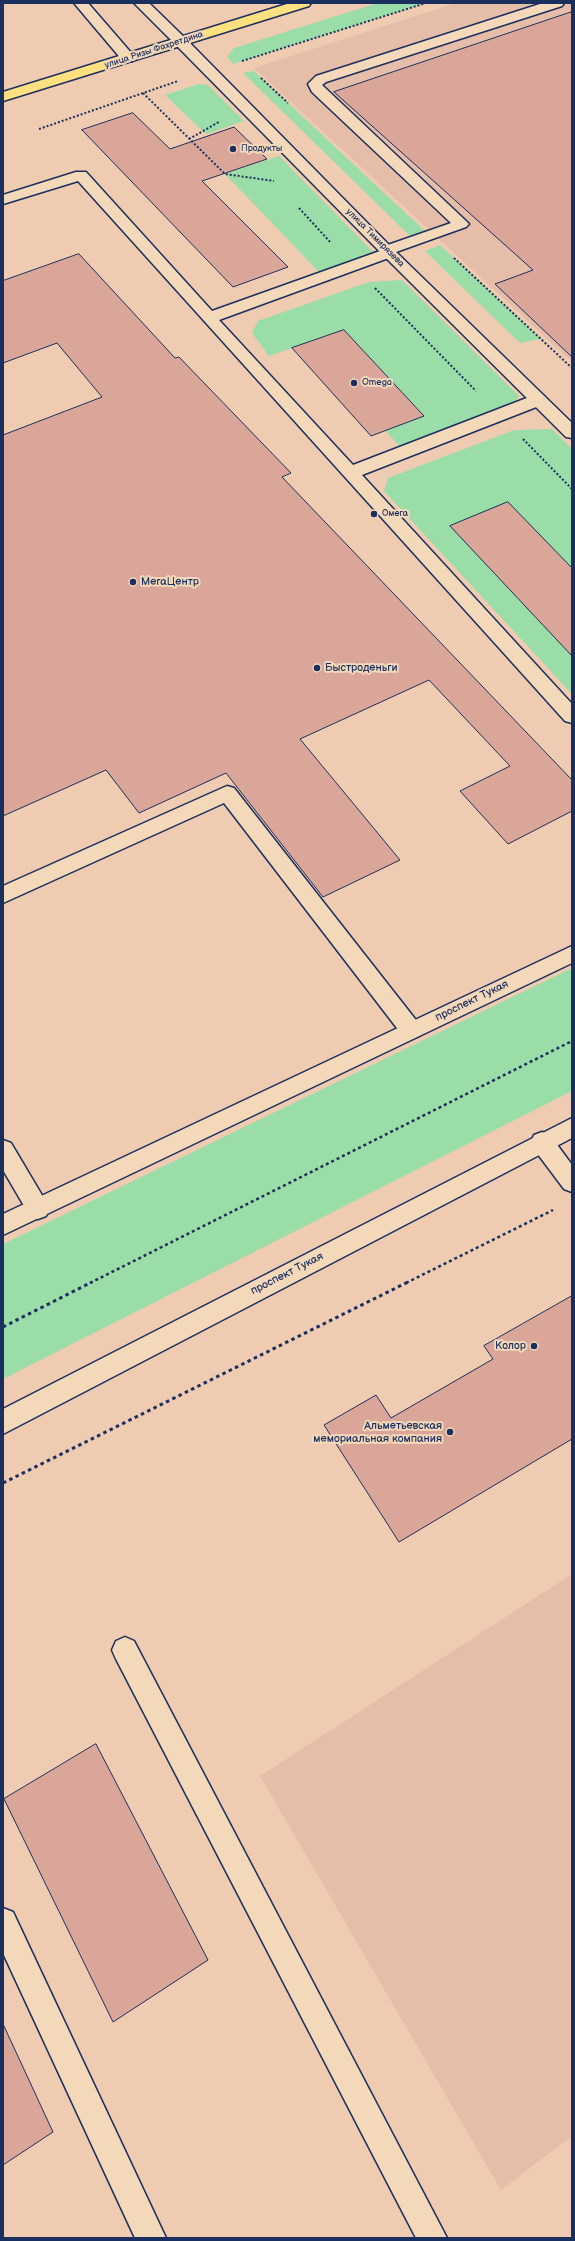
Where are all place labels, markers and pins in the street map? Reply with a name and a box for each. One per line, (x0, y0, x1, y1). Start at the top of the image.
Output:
marker: Продукты (228, 144, 238, 154)
place label: Продукты (241, 144, 282, 154)
marker: Omega (349, 378, 359, 388)
place label: Omega (362, 378, 392, 388)
marker: Омега (369, 509, 379, 519)
place label: Омега (382, 509, 408, 519)
place label: МегаЦентр (141, 575, 199, 589)
marker: МегаЦентр (128, 577, 138, 587)
place label: Быстроденьги (325, 661, 398, 675)
marker: Быстроденьги (312, 663, 322, 673)
place label: Колор (495, 1339, 526, 1353)
marker: Колор (529, 1341, 539, 1351)
place label: Альметьевская мемориальная компания (313, 1419, 442, 1445)
marker: Альметьевская мемориальная компания (445, 1427, 455, 1437)

